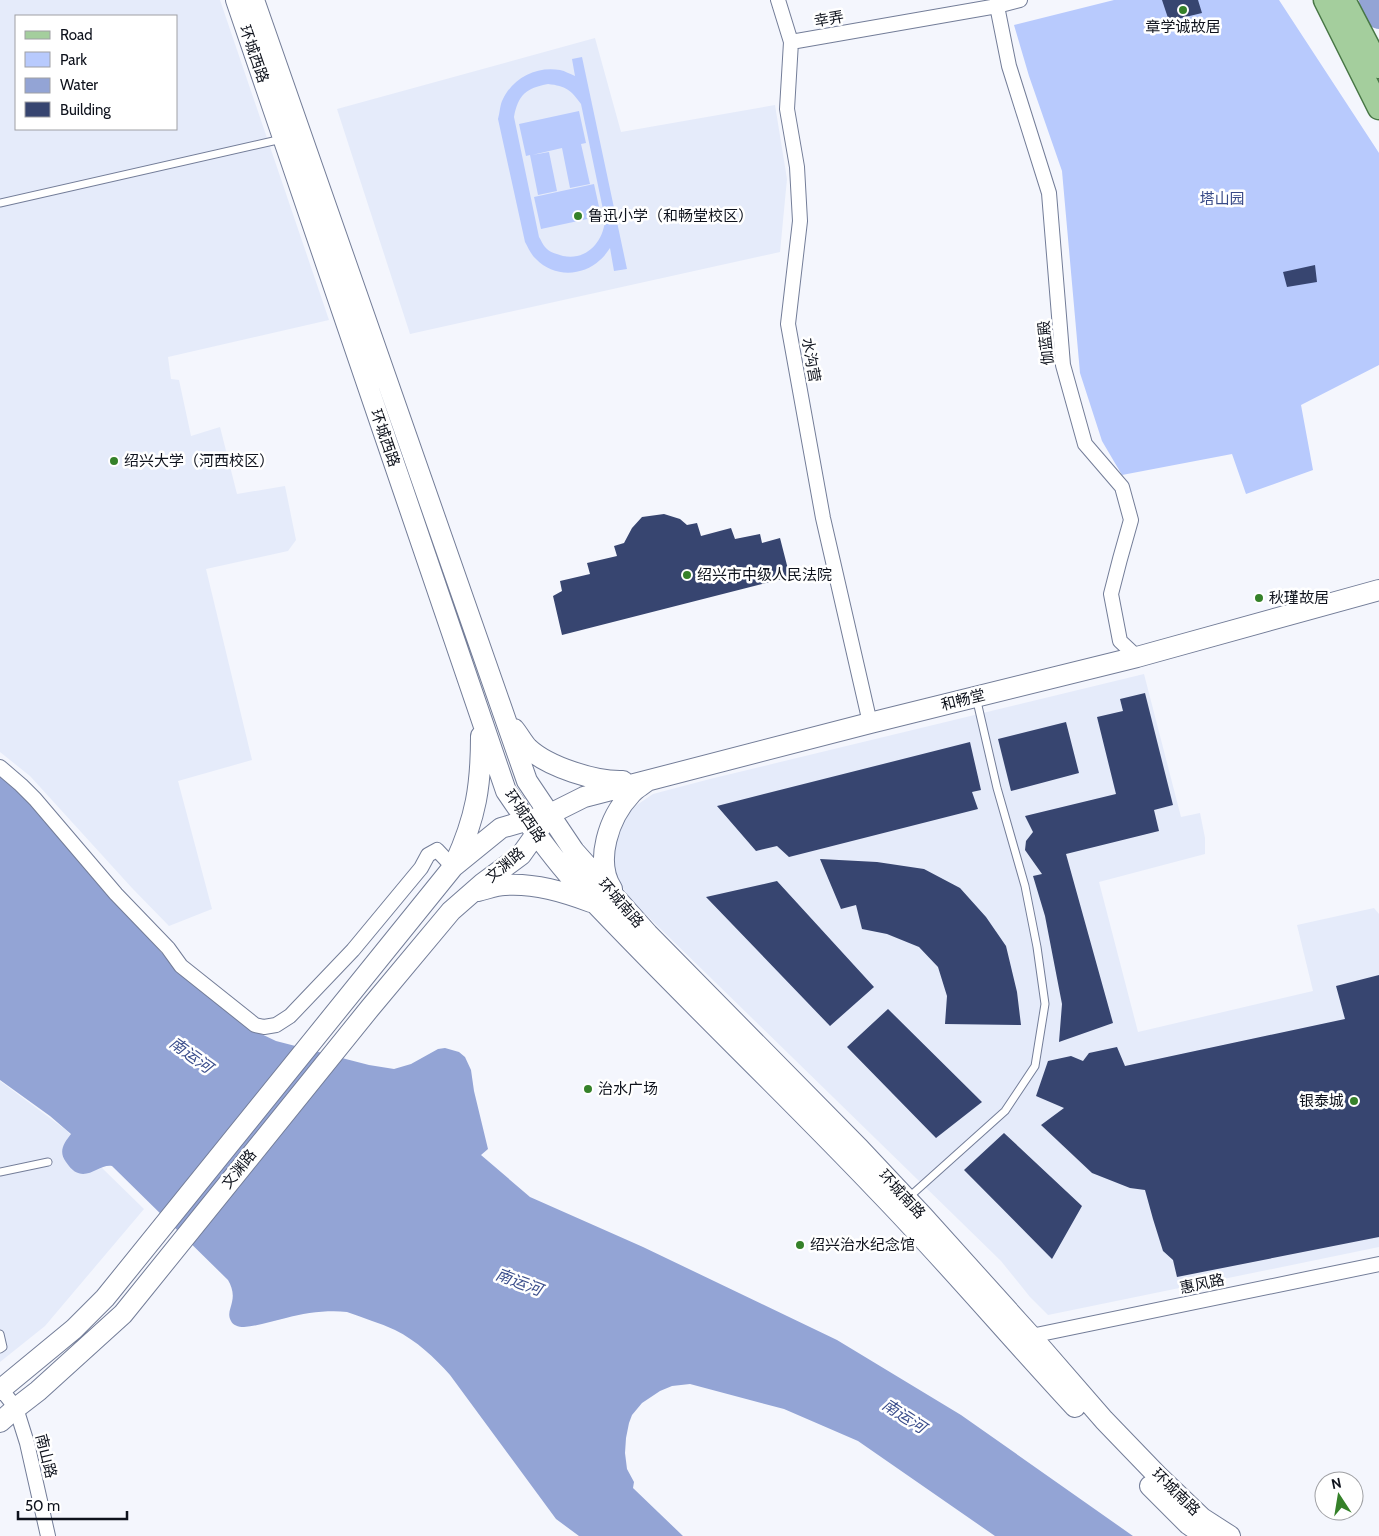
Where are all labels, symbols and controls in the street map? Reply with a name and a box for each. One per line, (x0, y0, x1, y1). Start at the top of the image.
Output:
marker: 章学诚故居 (1177, 4, 1189, 16)
street label: 幸弄 (813, 8, 845, 30)
legend (15, 15, 178, 130)
place label: 章学诚故居 (1145, 18, 1221, 36)
street label: 环城西路 (236, 23, 272, 85)
text: Road (60, 26, 93, 44)
text: Park (60, 51, 87, 69)
text: Water (60, 76, 98, 94)
text: Building (60, 101, 111, 119)
park label: 塔山园 (1199, 190, 1245, 208)
place label: 鲁迅小学（和畅堂校区） (588, 207, 753, 225)
marker: 鲁迅小学（和畅堂校区） (572, 210, 584, 222)
street label: 伽蓝殿 (1035, 320, 1057, 366)
street label: 水沟营 (798, 336, 824, 384)
street label: 环城西路 (367, 407, 403, 469)
place label: 绍兴大学（河西校区） (124, 452, 274, 470)
marker: 绍兴大学（河西校区） (108, 455, 120, 467)
place label: 绍兴市中级人民法院 (697, 566, 832, 584)
marker: 绍兴市中级人民法院 (681, 569, 693, 581)
place label: 秋瑾故居 (1269, 589, 1329, 607)
marker: 秋瑾故居 (1253, 592, 1265, 604)
street label: 和畅堂 (939, 686, 987, 714)
street label: 环城西路 (501, 786, 549, 846)
street label: 文渊路 (482, 844, 528, 886)
street label: 环城南路 (595, 874, 647, 932)
water label: 南运河 (166, 1033, 218, 1079)
place label: 治水广场 (598, 1080, 658, 1098)
marker: 治水广场 (582, 1083, 594, 1095)
place label: 银泰城 (1299, 1092, 1344, 1110)
marker: 银泰城 (1348, 1095, 1360, 1107)
street label: 文渊路 (218, 1146, 260, 1192)
street label: 环城南路 (875, 1166, 929, 1222)
place label: 绍兴治水纪念馆 (810, 1236, 915, 1254)
marker: 绍兴治水纪念馆 (794, 1239, 806, 1251)
water label: 南运河 (493, 1265, 548, 1301)
street label: 惠风路 (1178, 1271, 1226, 1297)
water label: 南运河 (879, 1395, 932, 1439)
street label: 南山路 (32, 1432, 60, 1480)
street label: 环城南路 (1148, 1465, 1204, 1519)
north arrow (1314, 1471, 1364, 1521)
text: N (1330, 1473, 1343, 1493)
scale bar (18, 1488, 126, 1520)
text: 50 m (25, 1497, 60, 1515)

